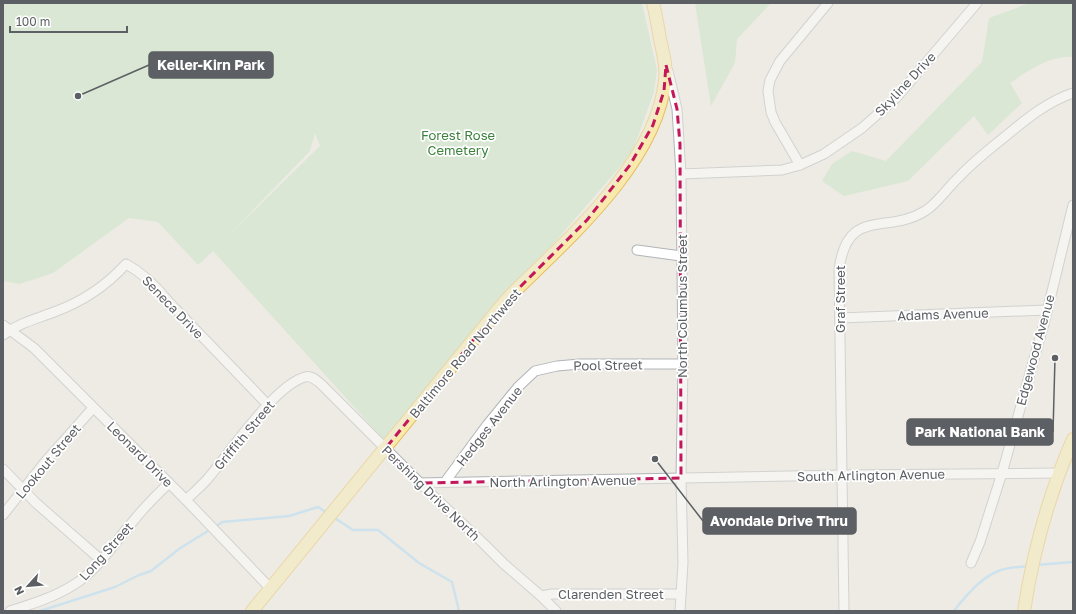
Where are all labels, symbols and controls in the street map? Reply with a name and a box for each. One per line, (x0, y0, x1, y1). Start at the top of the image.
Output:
scale bar (10, 8, 127, 34)
text: 100 m (16, 14, 50, 29)
street label: Skyline Drive (871, 49, 939, 119)
callout: Keller-Kirn Park (149, 52, 273, 78)
text: Keller-Kirn Park (157, 56, 265, 73)
park label: Forest Rose Cemetery (421, 127, 495, 158)
street label: North Columbus Street (674, 234, 690, 378)
street label: Graf Street (832, 265, 848, 333)
street label: Seneca Drive (139, 272, 207, 342)
street label: Baltimore Road Northwest (406, 285, 524, 421)
street label: Edgewood Avenue (1012, 293, 1058, 407)
street label: Adams Avenue (897, 304, 989, 324)
street label: Pool Street (573, 356, 643, 374)
street label: Hedges Avenue (453, 383, 525, 469)
street label: Griffith Street (210, 397, 278, 473)
street label: Leonard Drive (104, 418, 176, 490)
callout: Park National Bank (907, 419, 1053, 445)
street label: Lookout Street (12, 420, 84, 502)
text: Park National Bank (915, 423, 1045, 440)
street label: Pershing Drive North (379, 442, 483, 544)
street label: South Arlington Avenue (797, 466, 945, 484)
street label: North Arlington Avenue (489, 472, 637, 490)
callout: Avondale Drive Thru (703, 508, 856, 534)
text: Avondale Drive Thru (710, 512, 848, 529)
street label: Long Street (76, 519, 136, 583)
north arrow (8, 566, 48, 606)
text: N (11, 584, 26, 597)
street label: Clarenden Street (558, 586, 664, 602)

